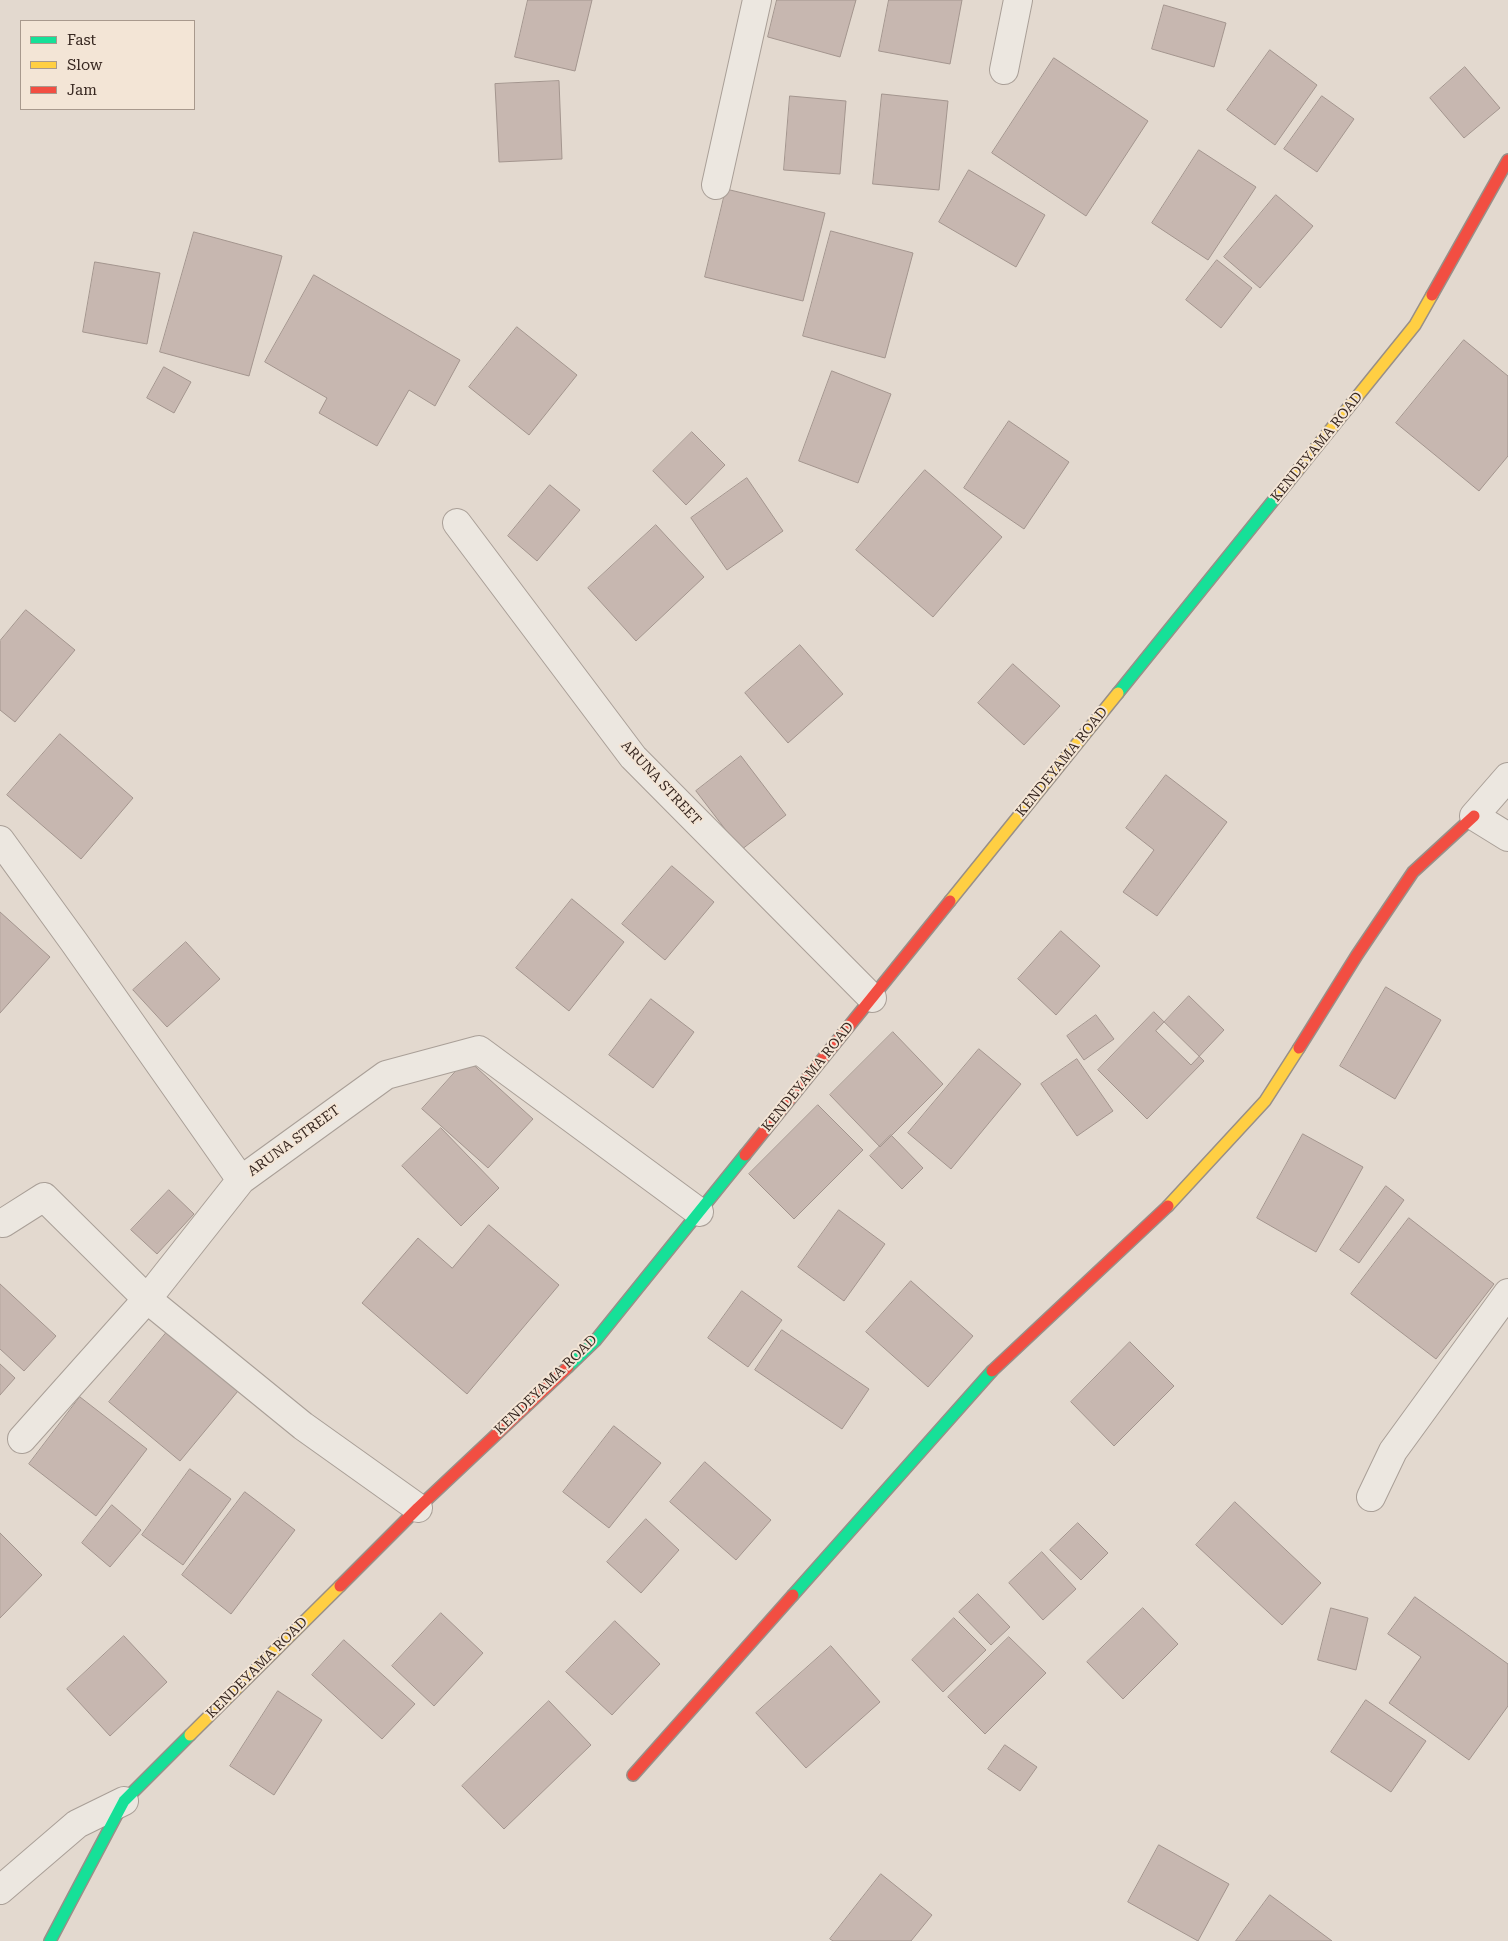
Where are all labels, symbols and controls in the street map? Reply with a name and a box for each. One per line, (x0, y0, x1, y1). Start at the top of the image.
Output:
legend (20, 20, 195, 110)
text: Fast (67, 31, 96, 49)
text: Slow (67, 56, 102, 74)
text: Jam (67, 81, 97, 99)
street label: KENDEYAMA ROAD (1268, 389, 1366, 505)
street label: KENDEYAMA ROAD (1013, 704, 1111, 820)
street label: ARUNA STREET (617, 737, 705, 829)
street label: KENDEYAMA ROAD (759, 1019, 857, 1135)
street label: ARUNA STREET (245, 1102, 343, 1180)
street label: KENDEYAMA ROAD (491, 1332, 601, 1438)
street label: KENDEYAMA ROAD (203, 1614, 311, 1722)

